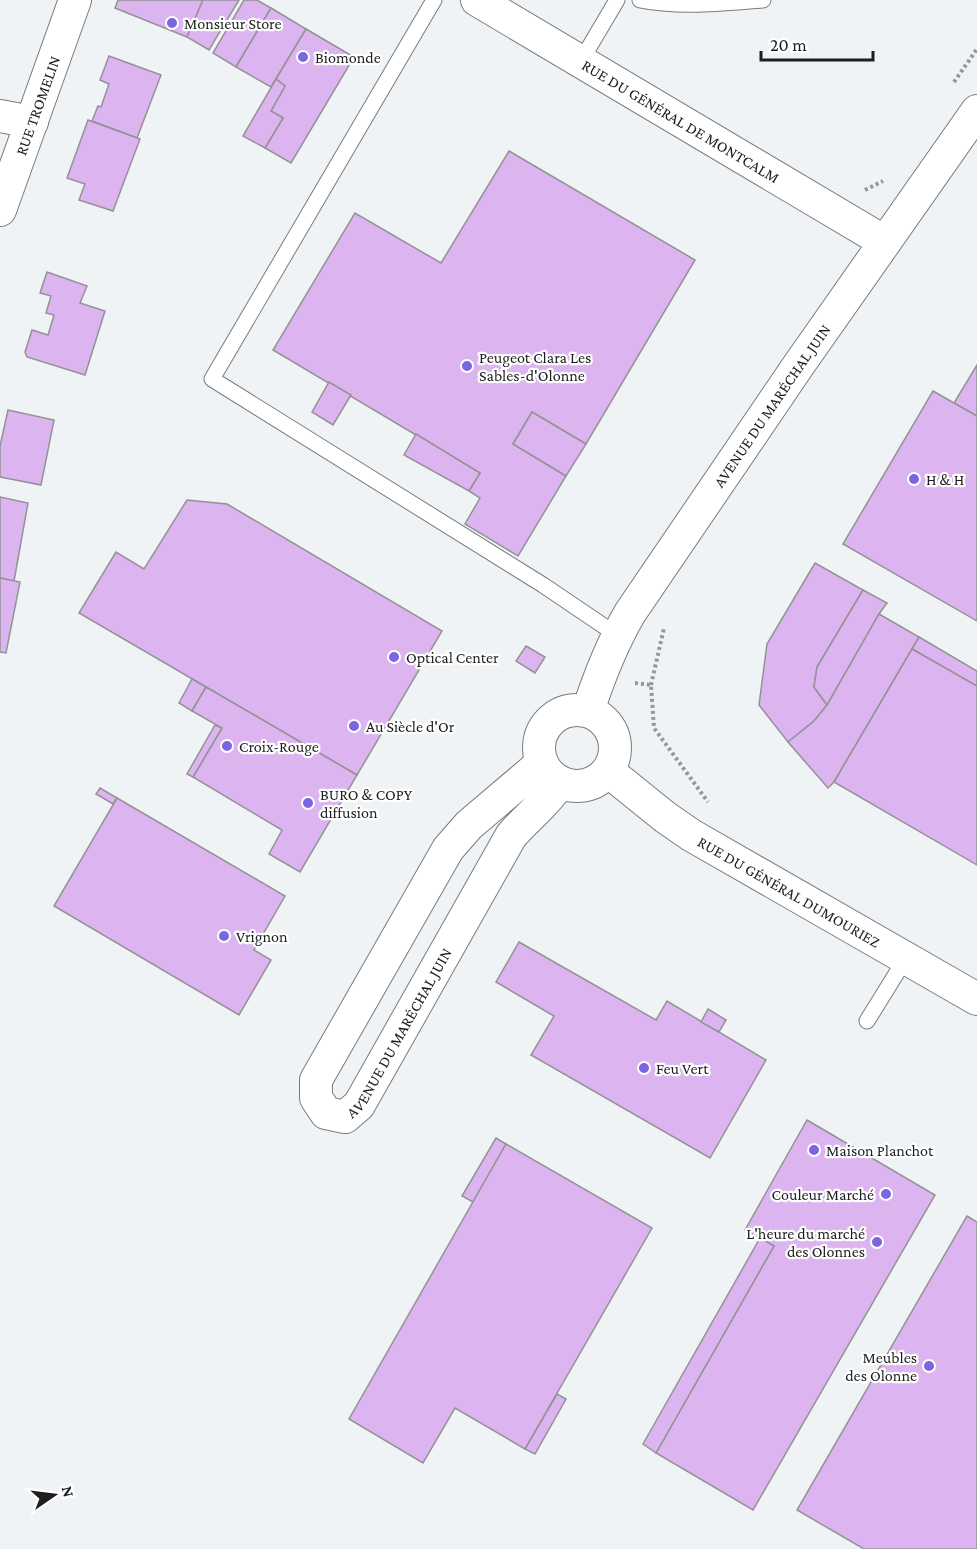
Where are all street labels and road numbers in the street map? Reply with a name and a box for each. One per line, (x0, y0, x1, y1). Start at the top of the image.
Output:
street label: RUE TROMELIN (12, 54, 63, 158)
street label: RUE DU GÉNÉRAL DE MONTCALM (579, 56, 782, 186)
street label: AVENUE DU MARÉCHAL JUIN (710, 321, 834, 490)
street label: RUE DU GÉNÉRAL DUMOURIEZ (695, 833, 883, 951)
street label: AVENUE DU MARÉCHAL JUIN (343, 945, 455, 1121)

